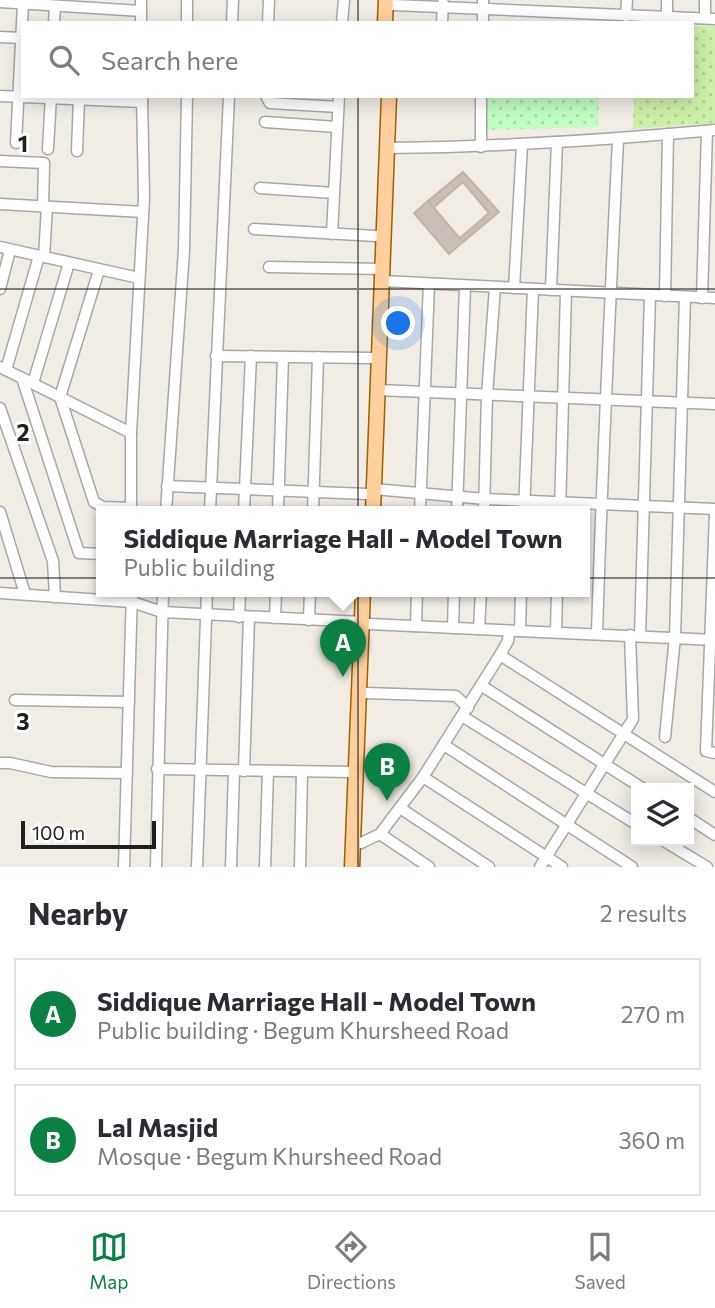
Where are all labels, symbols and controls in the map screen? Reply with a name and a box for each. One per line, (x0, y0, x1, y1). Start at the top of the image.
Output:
search box (21, 21, 694, 98)
icon: search (45, 41, 83, 79)
text: Search here (101, 44, 239, 75)
text: 1 (18, 129, 28, 157)
your location (381, 306, 415, 340)
text: 2 (16, 418, 30, 446)
popup (96, 506, 590, 597)
text: Siddique Marriage Hall - Model Town (123, 522, 563, 553)
text: Public building (123, 553, 275, 581)
pin: A (320, 619, 366, 677)
text: 3 (16, 707, 30, 735)
pin: B (364, 743, 410, 801)
map controls (631, 783, 694, 846)
button: layers (631, 783, 694, 846)
scale bar (21, 818, 156, 850)
text: 100 m (32, 821, 85, 844)
text: Nearby (28, 894, 128, 931)
text: 2 results (600, 899, 687, 927)
text: Siddique Marriage Hall - Model Town (97, 985, 536, 1016)
text: A (45, 1000, 61, 1028)
text: 270 m (621, 1000, 685, 1028)
text: Public building · Begum Khursheed Road (97, 1016, 509, 1044)
text: Lal Masjid (97, 1111, 218, 1142)
text: B (45, 1126, 61, 1154)
text: 360 m (618, 1126, 685, 1154)
text: Mosque · Begum Khursheed Road (97, 1142, 442, 1170)
tab: Map (89, 1228, 128, 1293)
tab: Directions (307, 1228, 396, 1293)
tab: Saved (574, 1228, 626, 1293)

